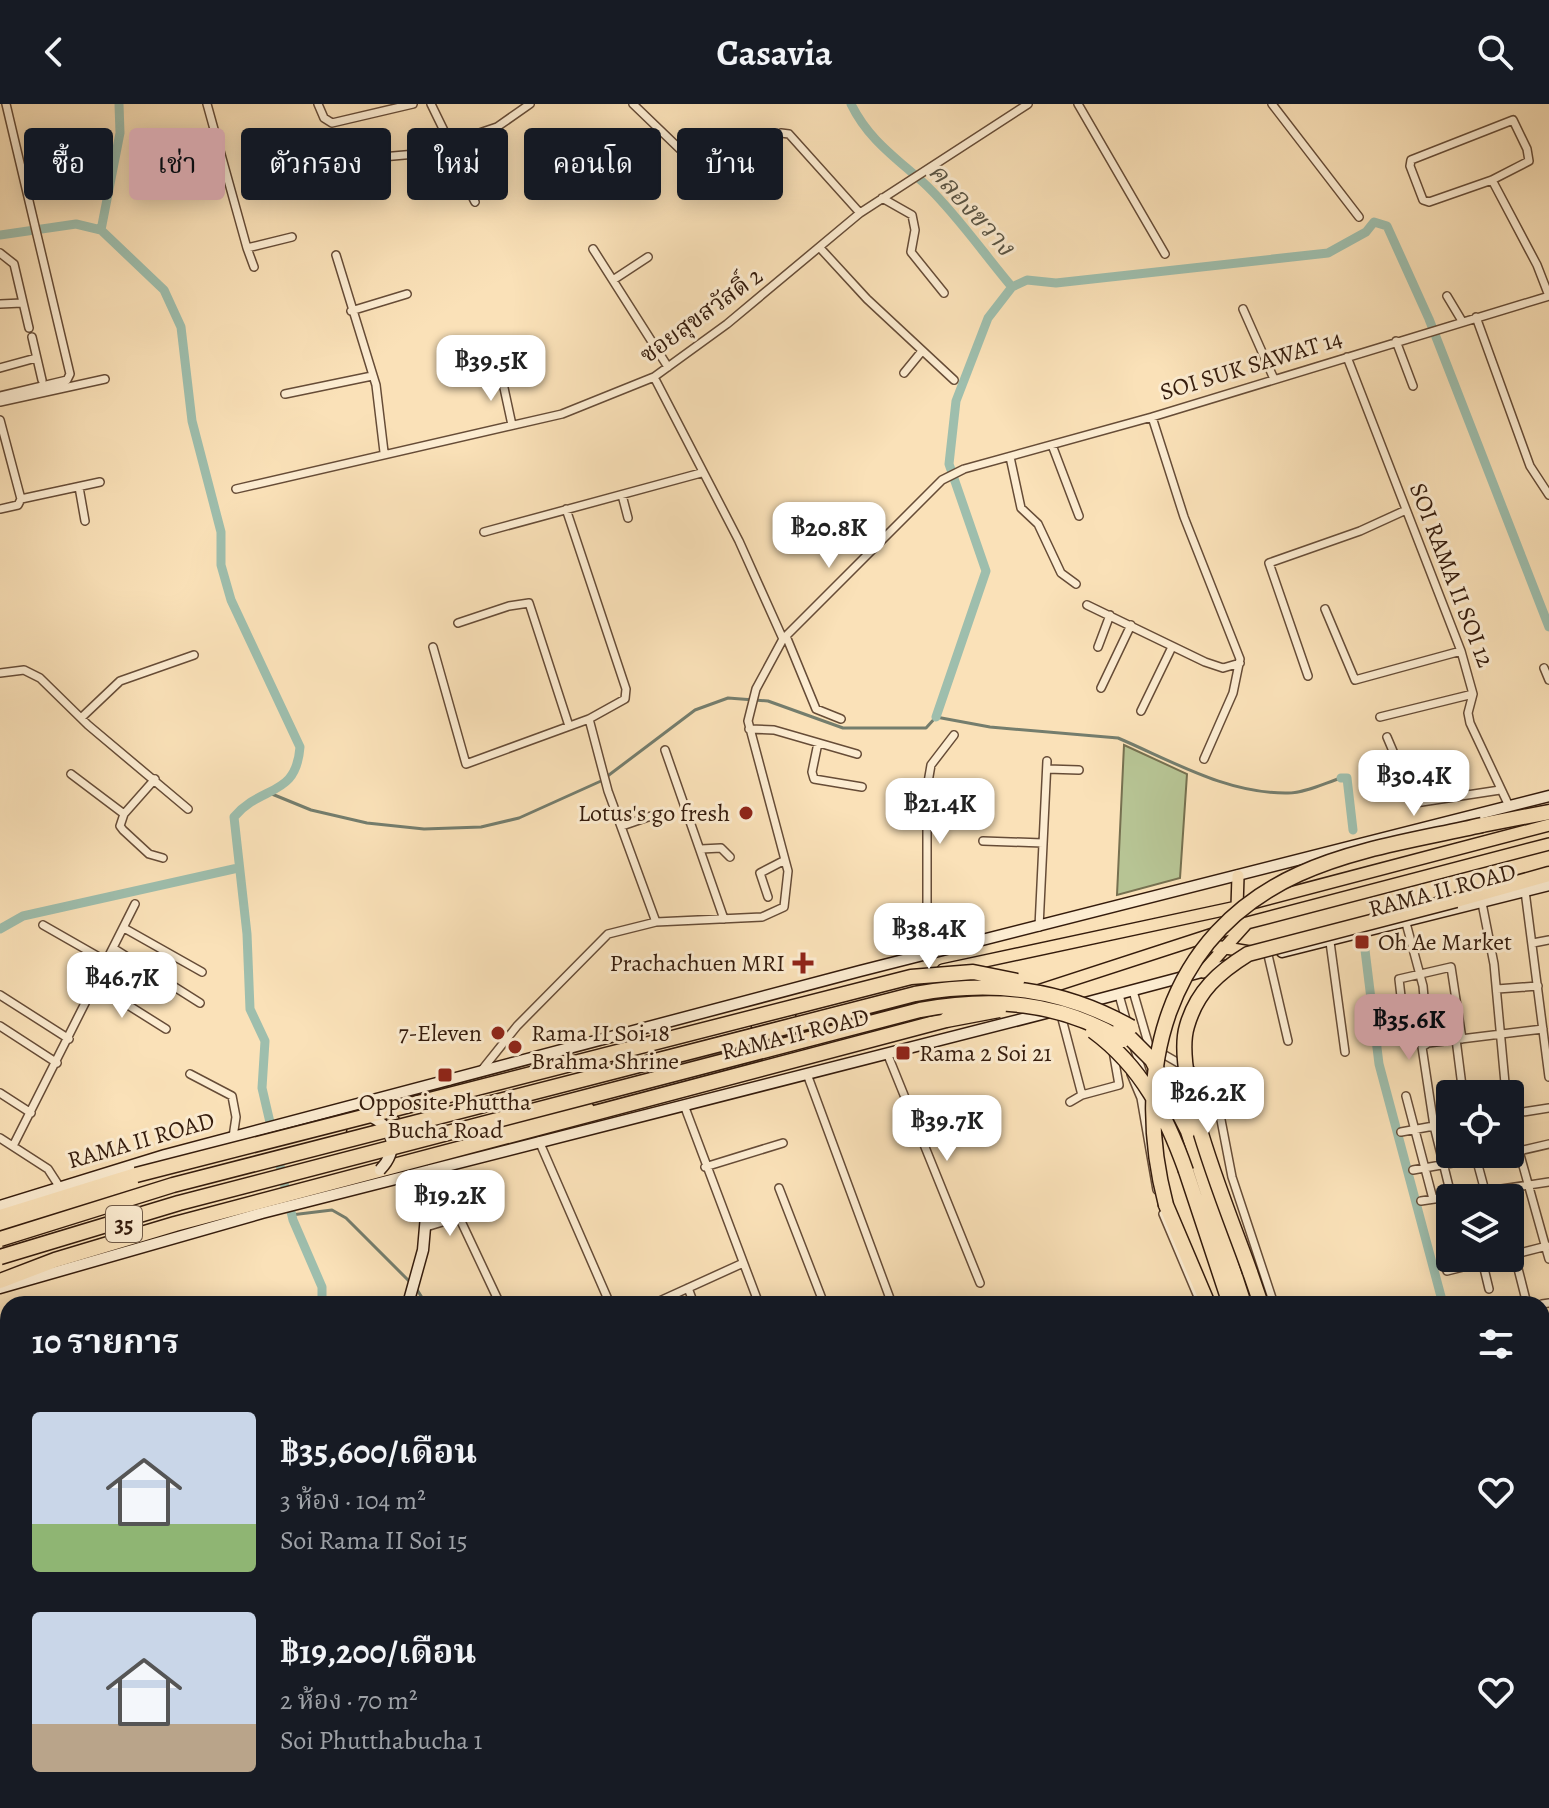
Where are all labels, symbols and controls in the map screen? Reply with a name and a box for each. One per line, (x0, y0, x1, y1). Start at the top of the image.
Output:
text: Casavia (717, 28, 832, 77)
icon: back (32, 30, 76, 74)
icon: search (1473, 30, 1517, 74)
chip: ซื้อ (24, 128, 113, 200)
chip: เช่า (129, 128, 225, 200)
chip: ตัวกรอง (241, 128, 391, 200)
chip: ใหม่ (407, 128, 508, 200)
chip: คอนโด (524, 128, 661, 200)
chip: บ้าน (677, 128, 783, 200)
water label: คลองขวาง (920, 155, 1023, 264)
street label: ซอยสุขสวัสดิ์ 2 (632, 258, 769, 370)
street label: SOI SUK SAWAT 14 (1156, 322, 1346, 408)
pin: ฿39.5K (426, 335, 556, 403)
text: ฿39.5K (454, 343, 528, 378)
street label: SOI RAMA II SOI 12 (1402, 478, 1502, 672)
pin: ฿20.8K (764, 502, 894, 570)
text: ฿20.8K (791, 510, 867, 545)
pin: ฿30.4K (1349, 750, 1479, 818)
text: ฿30.4K (1376, 758, 1452, 793)
pin: ฿21.4K (875, 778, 1005, 846)
text: ฿21.4K (904, 786, 976, 821)
place label: Lotus's go fresh (578, 797, 730, 829)
marker: Lotus's go fresh (737, 804, 755, 822)
street label: RAMA II ROAD (1365, 855, 1519, 925)
pin: ฿38.4K (864, 903, 994, 971)
text: ฿38.4K (892, 911, 966, 946)
place label: Oh Ae Market (1378, 926, 1512, 958)
marker: Oh Ae Market (1353, 933, 1371, 951)
place label: Prachachuen MRI (609, 947, 785, 979)
pin: ฿46.7K (57, 952, 187, 1020)
marker: Prachachuen MRI (792, 952, 814, 974)
text: ฿46.7K (85, 960, 159, 995)
pin: ฿35.6K (1344, 994, 1474, 1062)
street label: RAMA II ROAD (718, 1000, 872, 1068)
text: ฿35.6K (1372, 1002, 1446, 1037)
place label: 7-Eleven (399, 1017, 482, 1049)
place label: Rama II Soi 18 Brahma Shrine (531, 1017, 679, 1077)
marker: 7-Eleven (489, 1024, 507, 1042)
place label: Rama 2 Soi 21 (919, 1037, 1052, 1069)
marker: Rama II Soi 18 Brahma Shrine (506, 1038, 524, 1056)
marker: Rama 2 Soi 21 (894, 1044, 912, 1062)
marker: Opposite Phuttha Bucha Road (436, 1066, 454, 1084)
pin: ฿26.2K (1143, 1067, 1273, 1135)
text: ฿26.2K (1170, 1075, 1246, 1110)
map controls (1436, 1080, 1524, 1272)
button: locate (1436, 1080, 1524, 1168)
place label: Opposite Phuttha Bucha Road (359, 1086, 532, 1146)
pin: ฿39.7K (882, 1095, 1012, 1163)
text: ฿39.7K (910, 1103, 984, 1138)
street label: RAMA II ROAD (64, 1104, 218, 1176)
pin: ฿19.2K (385, 1170, 515, 1238)
text: ฿19.2K (414, 1178, 486, 1213)
button: layers (1436, 1184, 1524, 1272)
road number: 35 (106, 1206, 142, 1242)
text: 10 รายการ (32, 1318, 179, 1365)
icon: filters (1474, 1322, 1518, 1366)
text: ฿35,600/เดือน (280, 1428, 477, 1475)
icon: home (96, 1444, 192, 1540)
icon: heart (1474, 1470, 1518, 1514)
text: 3 ห้อง · 104 m² (280, 1483, 426, 1518)
text: Soi Rama II Soi 15 (280, 1523, 468, 1558)
text: ฿19,200/เดือน (280, 1628, 476, 1675)
icon: home (96, 1644, 192, 1740)
icon: heart (1474, 1670, 1518, 1714)
text: 2 ห้อง · 70 m² (280, 1683, 418, 1718)
text: Soi Phutthabucha 1 (280, 1723, 482, 1758)

